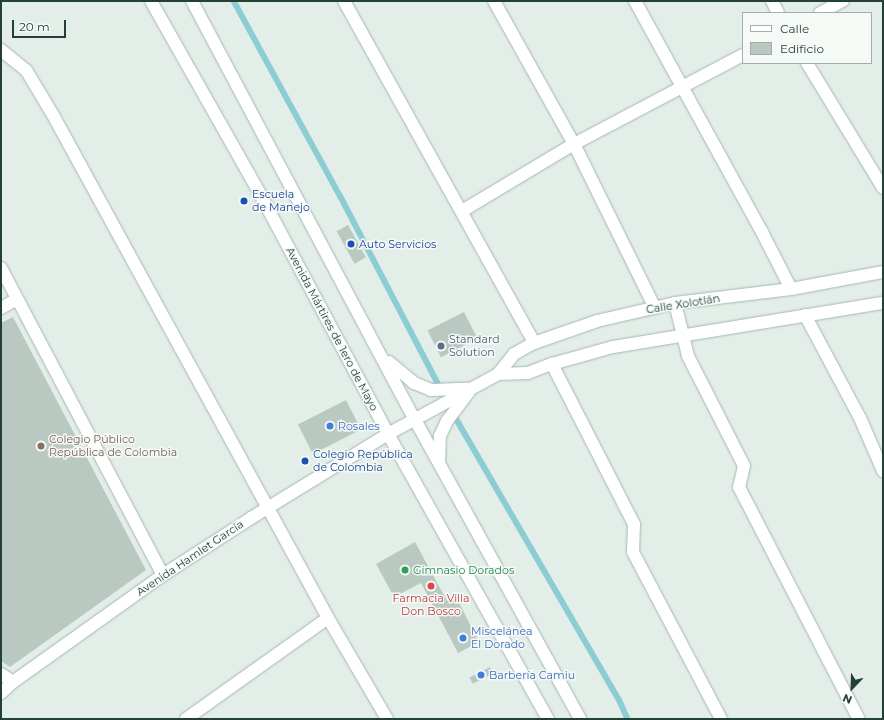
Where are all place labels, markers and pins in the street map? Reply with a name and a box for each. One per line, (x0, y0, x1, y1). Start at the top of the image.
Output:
place label: Escuela de Manejo (252, 188, 310, 214)
marker: Escuela de Manejo (239, 196, 249, 206)
place label: Auto Servicios (359, 237, 436, 251)
marker: Auto Servicios (346, 239, 356, 249)
place label: Standard Solution (449, 333, 500, 359)
marker: Standard Solution (436, 341, 446, 351)
place label: Rosales (338, 419, 380, 433)
marker: Rosales (325, 421, 335, 431)
place label: Colegio Público República de Colombia (49, 433, 177, 459)
marker: Colegio Público República de Colombia (36, 441, 46, 451)
place label: Colegio República de Colombia (313, 448, 413, 474)
marker: Colegio República de Colombia (300, 456, 310, 466)
place label: Gimnasio Dorados (413, 563, 514, 577)
marker: Gimnasio Dorados (400, 565, 410, 575)
marker: Farmacia Villa Don Bosco (426, 581, 436, 591)
place label: Farmacia Villa Don Bosco (393, 592, 469, 618)
place label: Miscelánea El Dorado (471, 625, 532, 651)
marker: Miscelánea El Dorado (458, 633, 468, 643)
place label: Barbería Camiu (489, 668, 575, 682)
marker: Barbería Camiu (476, 670, 486, 680)

